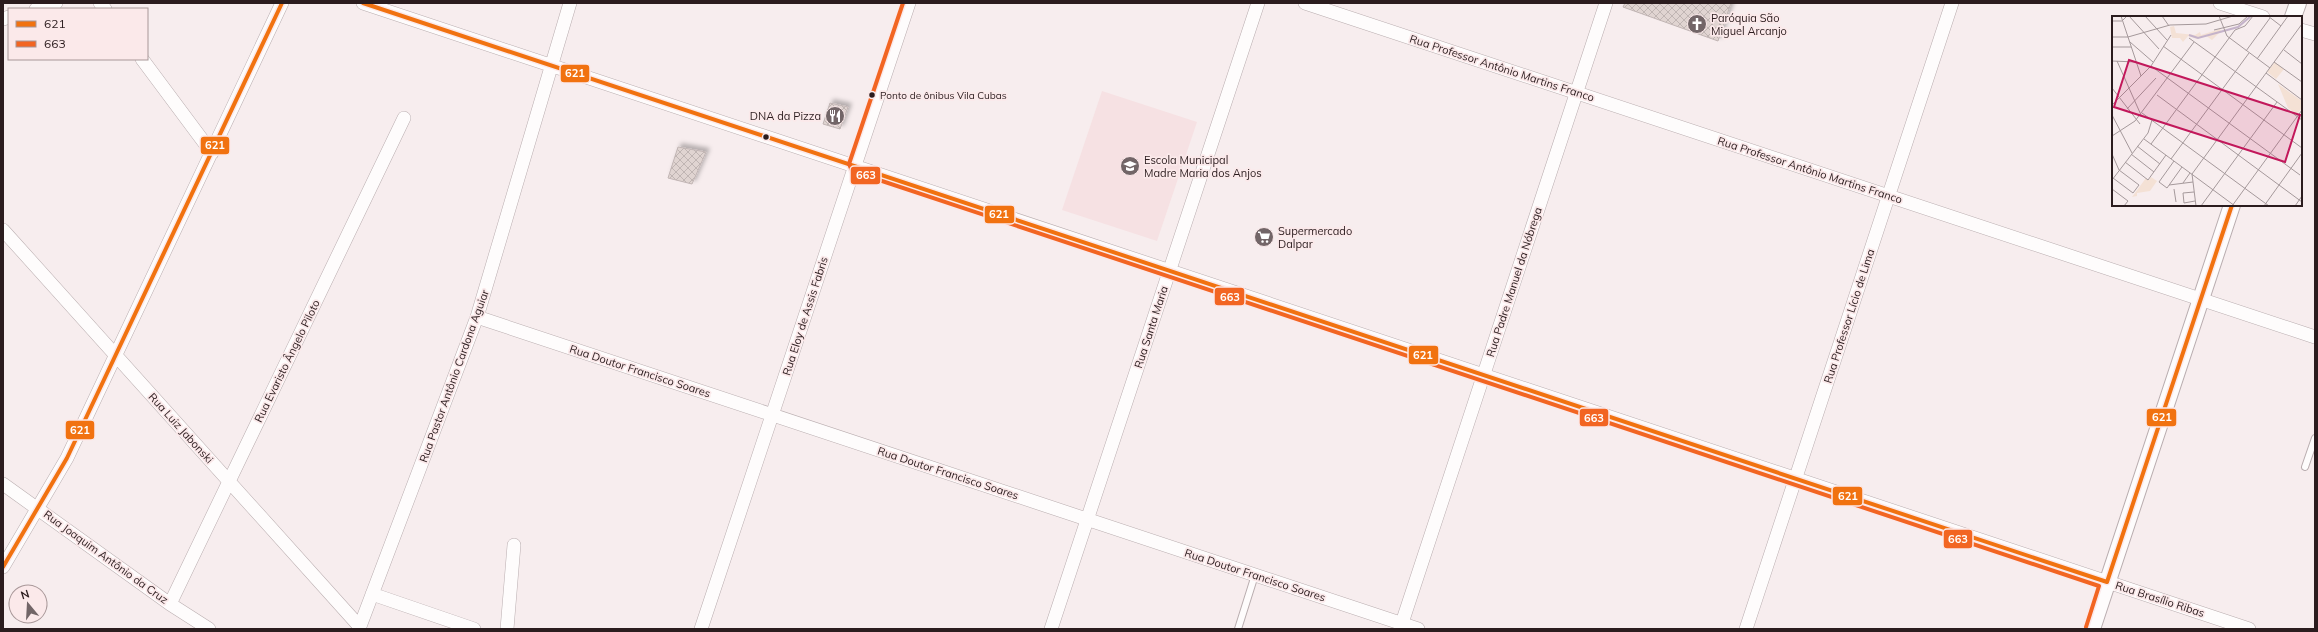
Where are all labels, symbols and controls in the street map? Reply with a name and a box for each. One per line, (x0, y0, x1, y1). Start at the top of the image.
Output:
legend (8, 8, 148, 60)
place label: Paróquia São Miguel Arcanjo (1711, 11, 1787, 38)
church icon: Paróquia São Miguel Arcanjo (1686, 13, 1708, 35)
text: 621 (44, 16, 66, 31)
inset map (2112, 16, 2302, 206)
street label: Rua Professor Antônio Martins Franco (1408, 31, 1596, 105)
text: 663 (44, 36, 66, 51)
line badge: 621 (560, 64, 590, 83)
text: 621 (565, 66, 585, 80)
place label: Ponto de ônibus Vila Cubas (880, 89, 1007, 102)
marker: Ponto de ônibus Vila Cubas (867, 90, 877, 100)
restaurant icon: DNA da Pizza (824, 105, 846, 127)
place label: DNA da Pizza (750, 109, 821, 123)
unlabelled marker (761, 132, 771, 142)
street label: Rua Professor Antônio Martins Franco (1716, 133, 1904, 207)
line badge: 621 (200, 136, 230, 155)
text: 621 (205, 138, 225, 152)
place label: Escola Municipal Madre Maria dos Anjos (1144, 153, 1262, 180)
school or university icon: Escola Municipal Madre Maria dos Anjos (1119, 155, 1141, 177)
line badge: 663 (850, 166, 881, 185)
text: 663 (856, 168, 876, 182)
line badge: 621 (984, 205, 1015, 224)
street label: Rua Padre Manuel da Nóbrega (1483, 205, 1545, 359)
text: 621 (989, 207, 1009, 221)
place label: Supermercado Dalpar (1278, 224, 1352, 251)
supermarket icon: Supermercado Dalpar (1253, 226, 1275, 248)
street label: Rua Professor Lício de Lima (1821, 247, 1877, 385)
street label: Rua Eloy de Assis Fabris (779, 255, 831, 377)
street label: Rua Santa Maria (1131, 284, 1171, 370)
line badge: 663 (1214, 287, 1245, 306)
street label: Rua Pastor Antônio Cardona Aguiar (416, 288, 492, 464)
text: 663 (1220, 290, 1240, 304)
street label: Rua Evaristo Ângelo Piloto (251, 297, 323, 425)
street label: Rua Doutor Francisco Soares (568, 342, 712, 400)
line badge: 621 (1408, 345, 1439, 365)
text: 621 (1413, 348, 1433, 362)
street label: Rua Luiz Jabonski (146, 390, 216, 466)
line badge: 663 (1579, 408, 1609, 427)
line badge: 621 (2146, 408, 2177, 427)
text: 621 (2152, 410, 2172, 424)
text: 663 (1584, 411, 1604, 425)
line badge: 621 (65, 420, 95, 440)
text: 621 (70, 423, 90, 437)
street label: Rua Doutor Francisco Soares (876, 444, 1020, 502)
line badge: 621 (1832, 486, 1863, 506)
text: 621 (1838, 489, 1858, 503)
street label: Rua Joaquim Antônio da Cruz (41, 507, 171, 607)
line badge: 663 (1943, 529, 1973, 549)
text: 663 (1948, 532, 1968, 546)
street label: Rua Doutor Francisco Soares (1183, 546, 1327, 604)
street label: Rua Brasílio Ribas (2114, 578, 2206, 620)
north arrow (8, 584, 48, 624)
text: N (19, 587, 31, 602)

